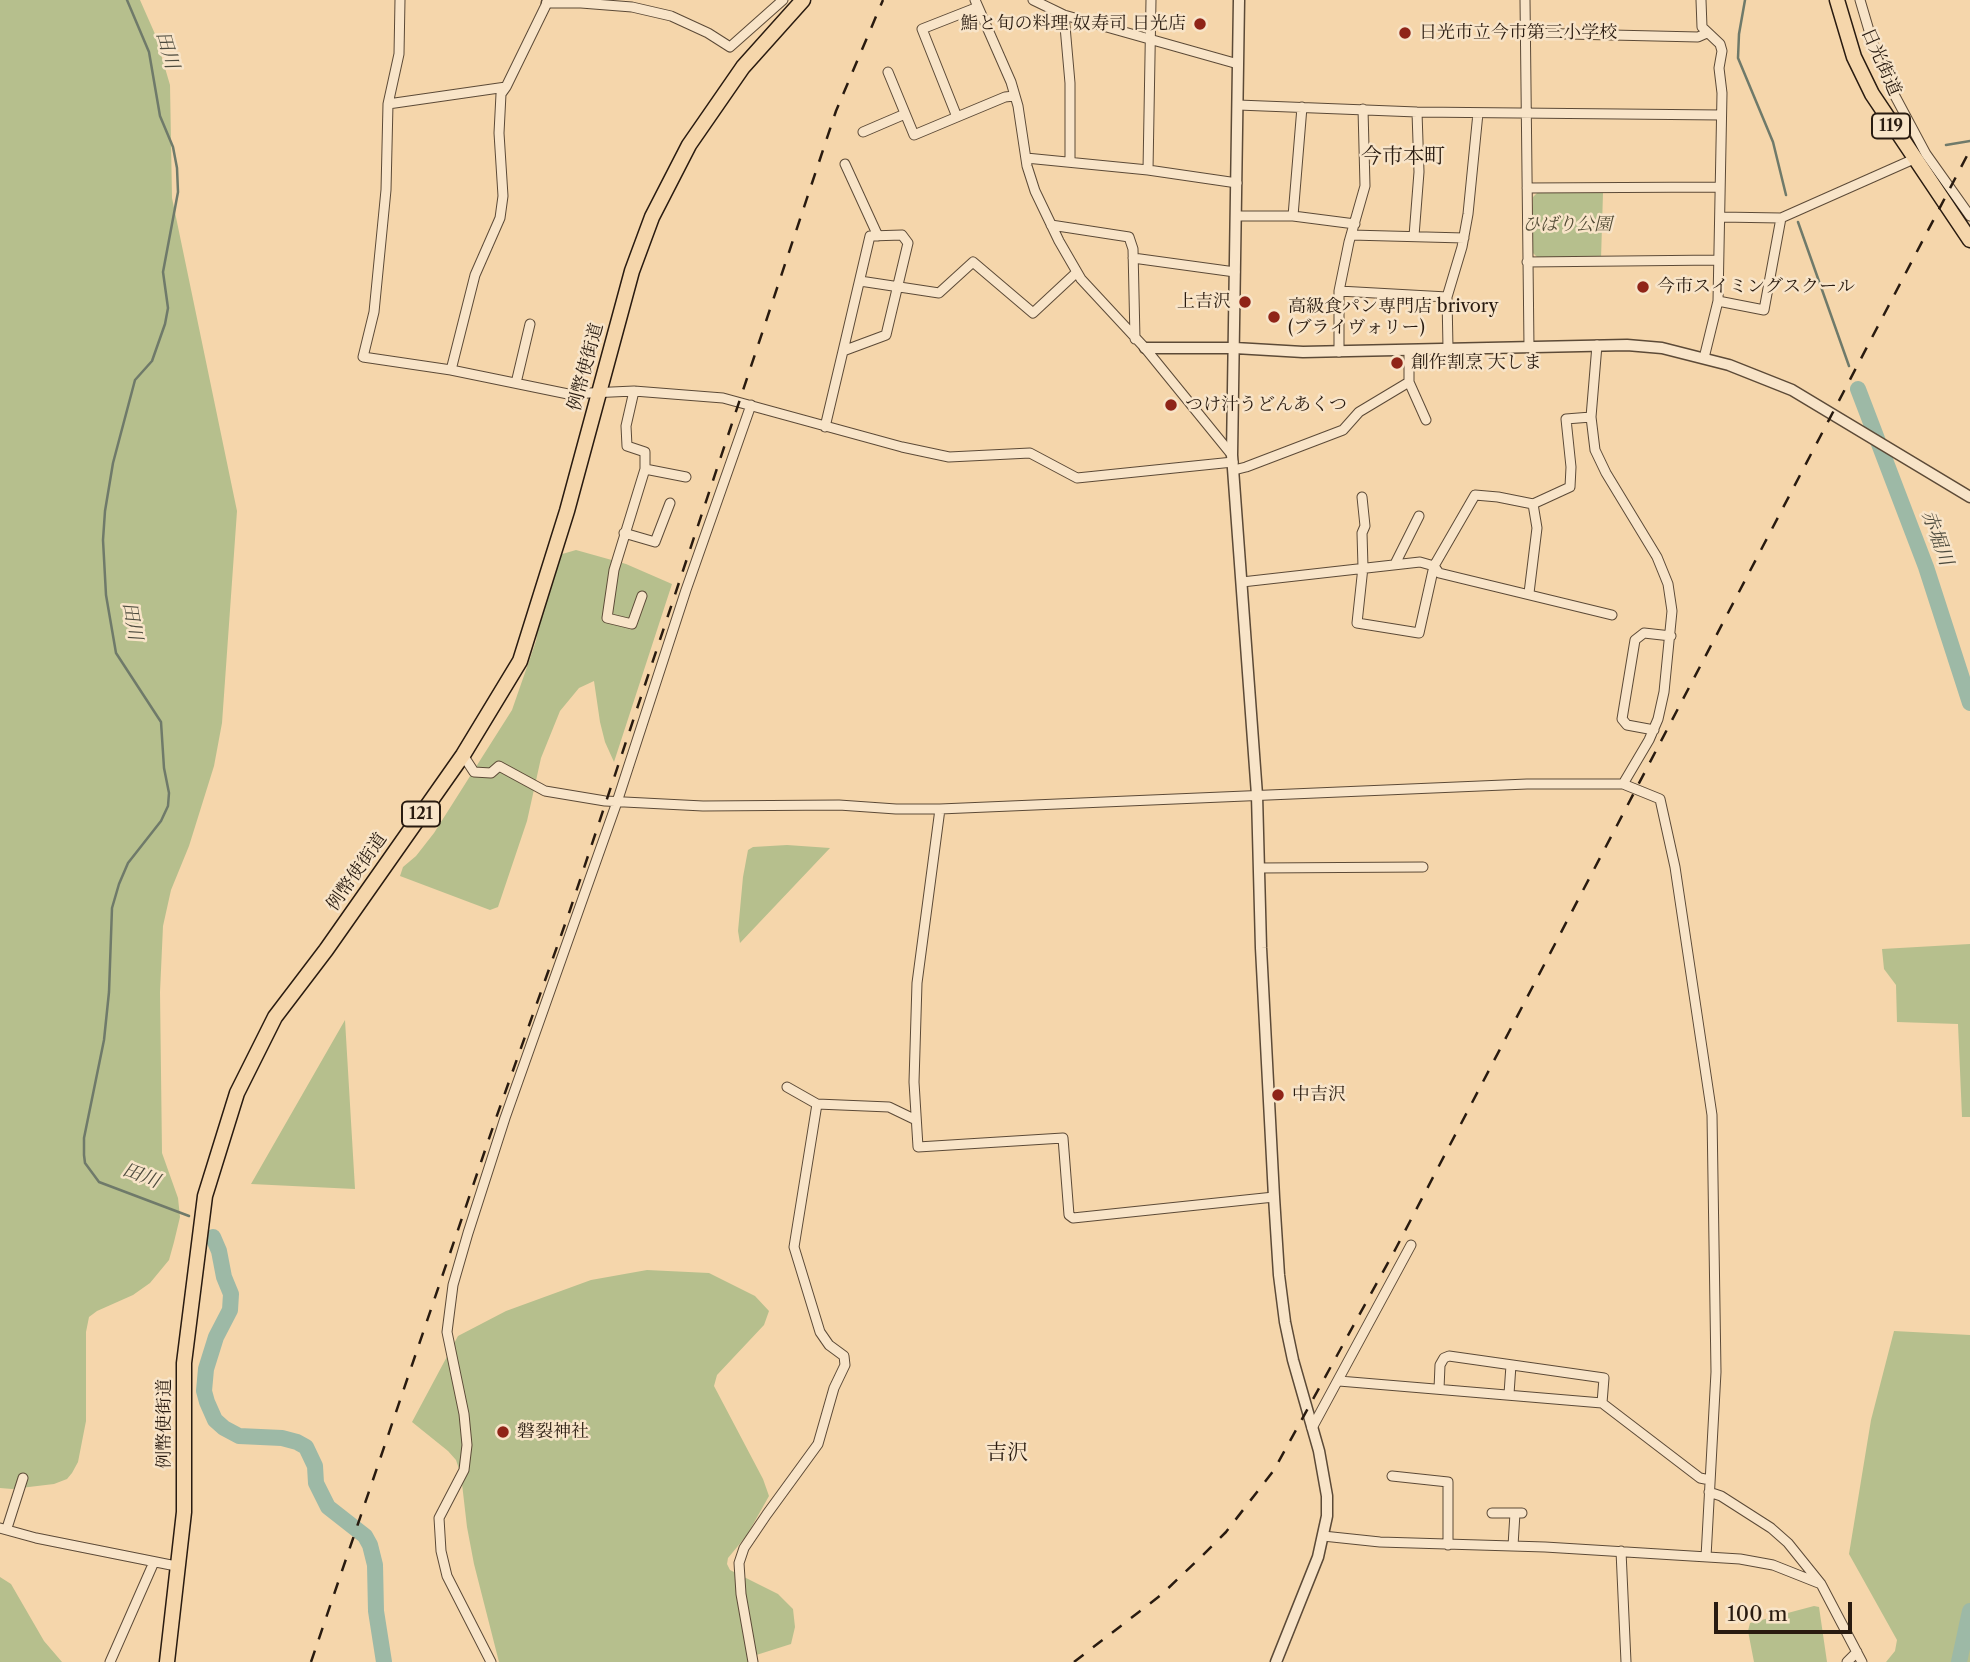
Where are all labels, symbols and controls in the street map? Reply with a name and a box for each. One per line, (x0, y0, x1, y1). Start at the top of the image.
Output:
place label: 鮨と旬の料理 奴寿司 日光店 (960, 13, 1186, 35)
marker: 鮨と旬の料理 奴寿司 日光店 (1192, 16, 1208, 32)
place label: 日光市立今市第三小学校 (1419, 22, 1617, 44)
marker: 日光市立今市第三小学校 (1397, 25, 1413, 41)
street label: 日光街道 (1856, 25, 1906, 99)
water label: 田川 (151, 29, 183, 71)
road number: 119 (1872, 114, 1910, 138)
district label: 今市本町 (1361, 144, 1445, 170)
park label: ひばり公園 (1522, 214, 1612, 236)
place label: 今市スイミングスクール (1657, 276, 1855, 298)
marker: 今市スイミングスクール (1635, 279, 1651, 295)
place label: 上吉沢 (1177, 291, 1231, 313)
marker: 上吉沢 (1237, 294, 1253, 310)
place label: 高級食パン専門店 brivory (ブライヴォリー) (1288, 296, 1498, 338)
marker: 高級食パン専門店 brivory (ブライヴォリー) (1266, 309, 1282, 325)
street label: 例幣使街道 (564, 321, 608, 413)
place label: 創作割烹 大しま (1411, 352, 1542, 374)
marker: 創作割烹 大しま (1389, 355, 1405, 371)
place label: つけ汁うどんあくつ (1185, 394, 1347, 416)
marker: つけ汁うどんあくつ (1163, 397, 1179, 413)
water label: 赤堀川 (1917, 507, 1957, 569)
water label: 田川 (117, 600, 147, 642)
road number: 121 (402, 802, 440, 827)
street label: 例幣使街道 (322, 829, 392, 915)
place label: 中吉沢 (1292, 1084, 1346, 1106)
marker: 中吉沢 (1270, 1087, 1286, 1103)
water label: 田川 (119, 1159, 163, 1193)
street label: 例幣使街道 (154, 1379, 176, 1469)
place label: 磐裂神社 (517, 1421, 589, 1443)
marker: 磐裂神社 (495, 1424, 511, 1440)
district label: 吉沢 (986, 1440, 1028, 1466)
scale bar (1718, 1588, 1856, 1632)
text: 100 m (1727, 1601, 1788, 1626)

